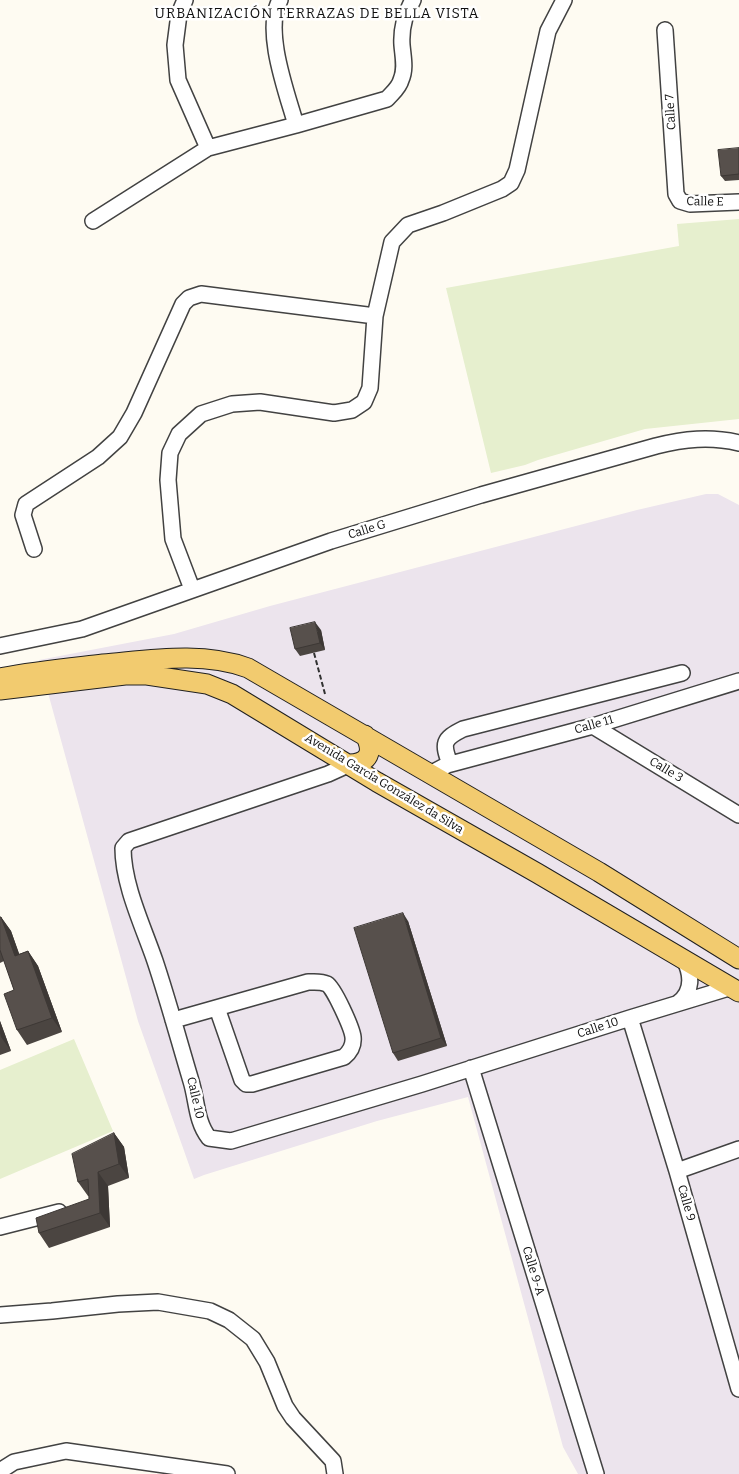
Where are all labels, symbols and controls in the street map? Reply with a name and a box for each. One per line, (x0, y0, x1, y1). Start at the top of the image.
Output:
district label: URBANIZACIÓN TERRAZAS DE BELLA VISTA (150, 6, 484, 22)
street label: Calle 7 (663, 94, 679, 130)
street label: Calle E (686, 194, 724, 210)
street label: Calle G (346, 517, 388, 543)
street label: Calle 11 (573, 713, 615, 737)
street label: Avenida García González da Silva (302, 731, 466, 837)
street label: Calle 3 (647, 754, 685, 786)
street label: Calle 10 (576, 1015, 620, 1041)
street label: Calle 10 (183, 1076, 207, 1120)
street label: Calle 9 (674, 1183, 698, 1223)
street label: Calle 9-A (519, 1245, 547, 1297)

